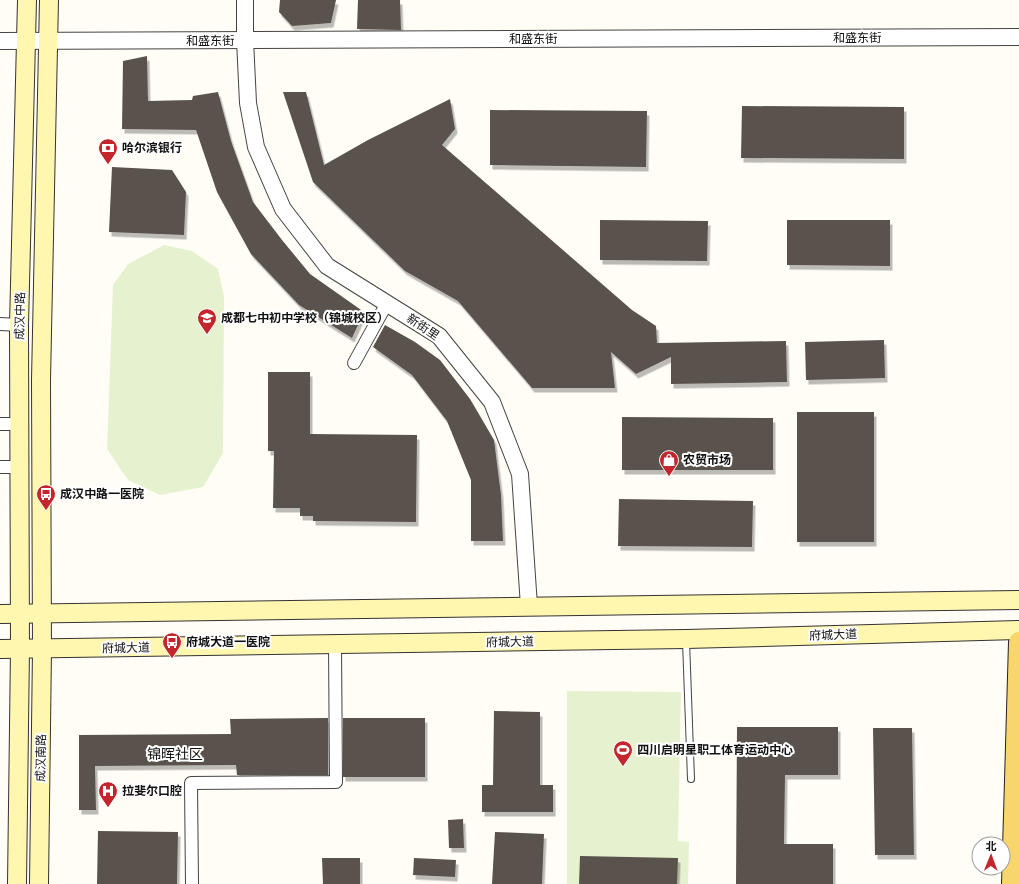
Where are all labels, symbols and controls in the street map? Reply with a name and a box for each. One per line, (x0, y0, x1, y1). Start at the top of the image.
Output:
street label: 和盛东街 (833, 29, 881, 45)
street label: 和盛东街 (509, 30, 557, 46)
street label: 和盛东街 (186, 32, 234, 48)
bank icon: 哈尔滨银行 (97, 137, 119, 165)
place label: 哈尔滨银行 (122, 139, 182, 155)
street label: 成汉中路 (11, 292, 27, 340)
school or university icon: 成都七中初中学校（锦城校区） (196, 307, 218, 335)
place label: 成都七中初中学校（锦城校区） (221, 309, 389, 325)
street label: 新街里 (404, 309, 443, 343)
shop icon: 农贸市场 (658, 449, 680, 477)
place label: 农贸市场 (683, 451, 731, 467)
bus stop icon: 成汉中路一医院 (35, 483, 57, 511)
place label: 成汉中路一医院 (60, 485, 144, 501)
street label: 府城大道 (809, 625, 857, 643)
bus stop icon: 府城大道一医院 (161, 631, 183, 659)
place label: 府城大道一医院 (186, 633, 270, 649)
street label: 府城大道 (486, 633, 534, 649)
street label: 府城大道 (102, 639, 150, 655)
street label: 成汉南路 (32, 734, 48, 782)
sports icon: 四川启明星职工体育运动中心 (612, 739, 634, 767)
place label: 四川启明星职工体育运动中心 (637, 741, 793, 757)
district label: 锦晖社区 (147, 744, 203, 763)
hospital icon: 拉斐尔口腔 (97, 780, 119, 808)
place label: 拉斐尔口腔 (122, 782, 182, 798)
north arrow (971, 836, 1011, 876)
text: 北 (986, 838, 997, 853)

